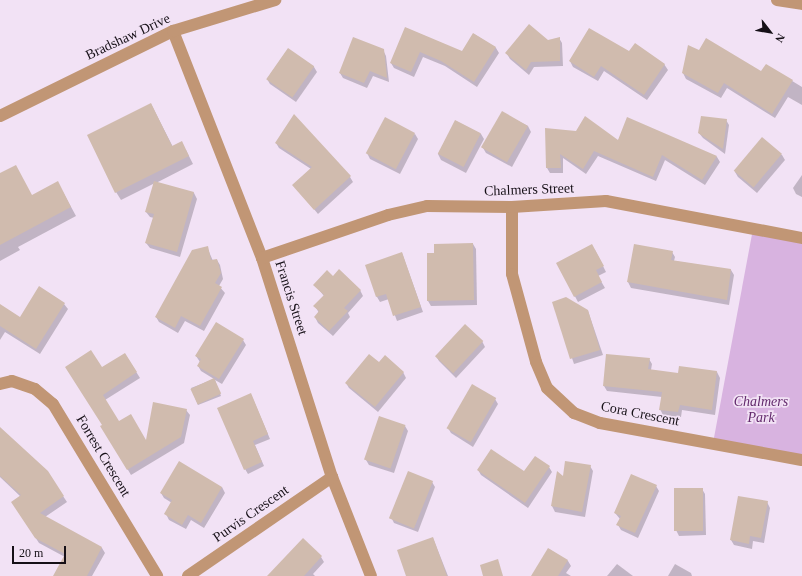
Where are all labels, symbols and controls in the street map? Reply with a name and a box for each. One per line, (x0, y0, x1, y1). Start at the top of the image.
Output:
street label: Bradshaw Drive (83, 10, 173, 64)
north arrow (750, 12, 790, 52)
text: N (773, 32, 787, 45)
street label: Chalmers Street (484, 180, 574, 200)
street label: Francis Street (271, 259, 311, 337)
park label: Chalmers Park (734, 394, 788, 426)
street label: Cora Crescent (599, 398, 681, 430)
street label: Forrest Crescent (72, 412, 134, 500)
street label: Purvis Crescent (210, 482, 292, 546)
scale bar (14, 538, 68, 564)
text: 20 m (19, 546, 43, 560)

